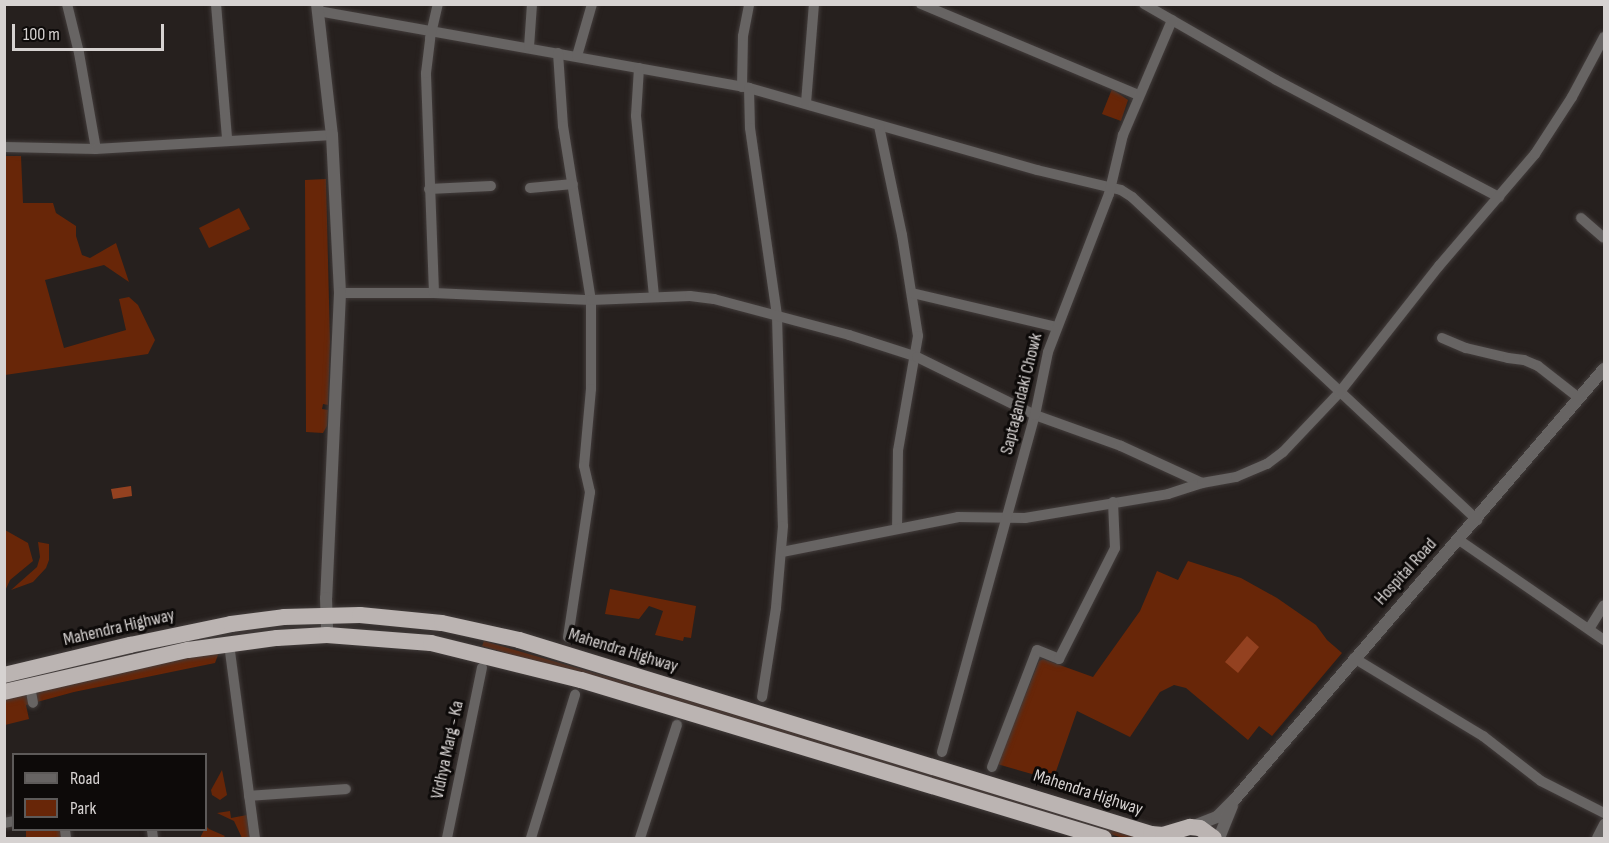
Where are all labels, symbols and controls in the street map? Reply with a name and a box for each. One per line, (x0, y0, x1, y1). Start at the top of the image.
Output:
scale bar (15, 12, 166, 50)
text: 100 m (23, 24, 60, 45)
street label: Saptagandaki Chowk (996, 331, 1048, 457)
street label: Hospital Road (1370, 534, 1442, 610)
street label: Mahendra Highway (61, 605, 177, 651)
street label: Mahendra Highway (566, 624, 680, 678)
street label: Vidhya Marg - Ka (427, 699, 469, 801)
legend (12, 753, 207, 831)
street label: Mahendra Highway (1031, 765, 1145, 821)
text: Road (70, 768, 100, 789)
text: Park (70, 798, 96, 819)

